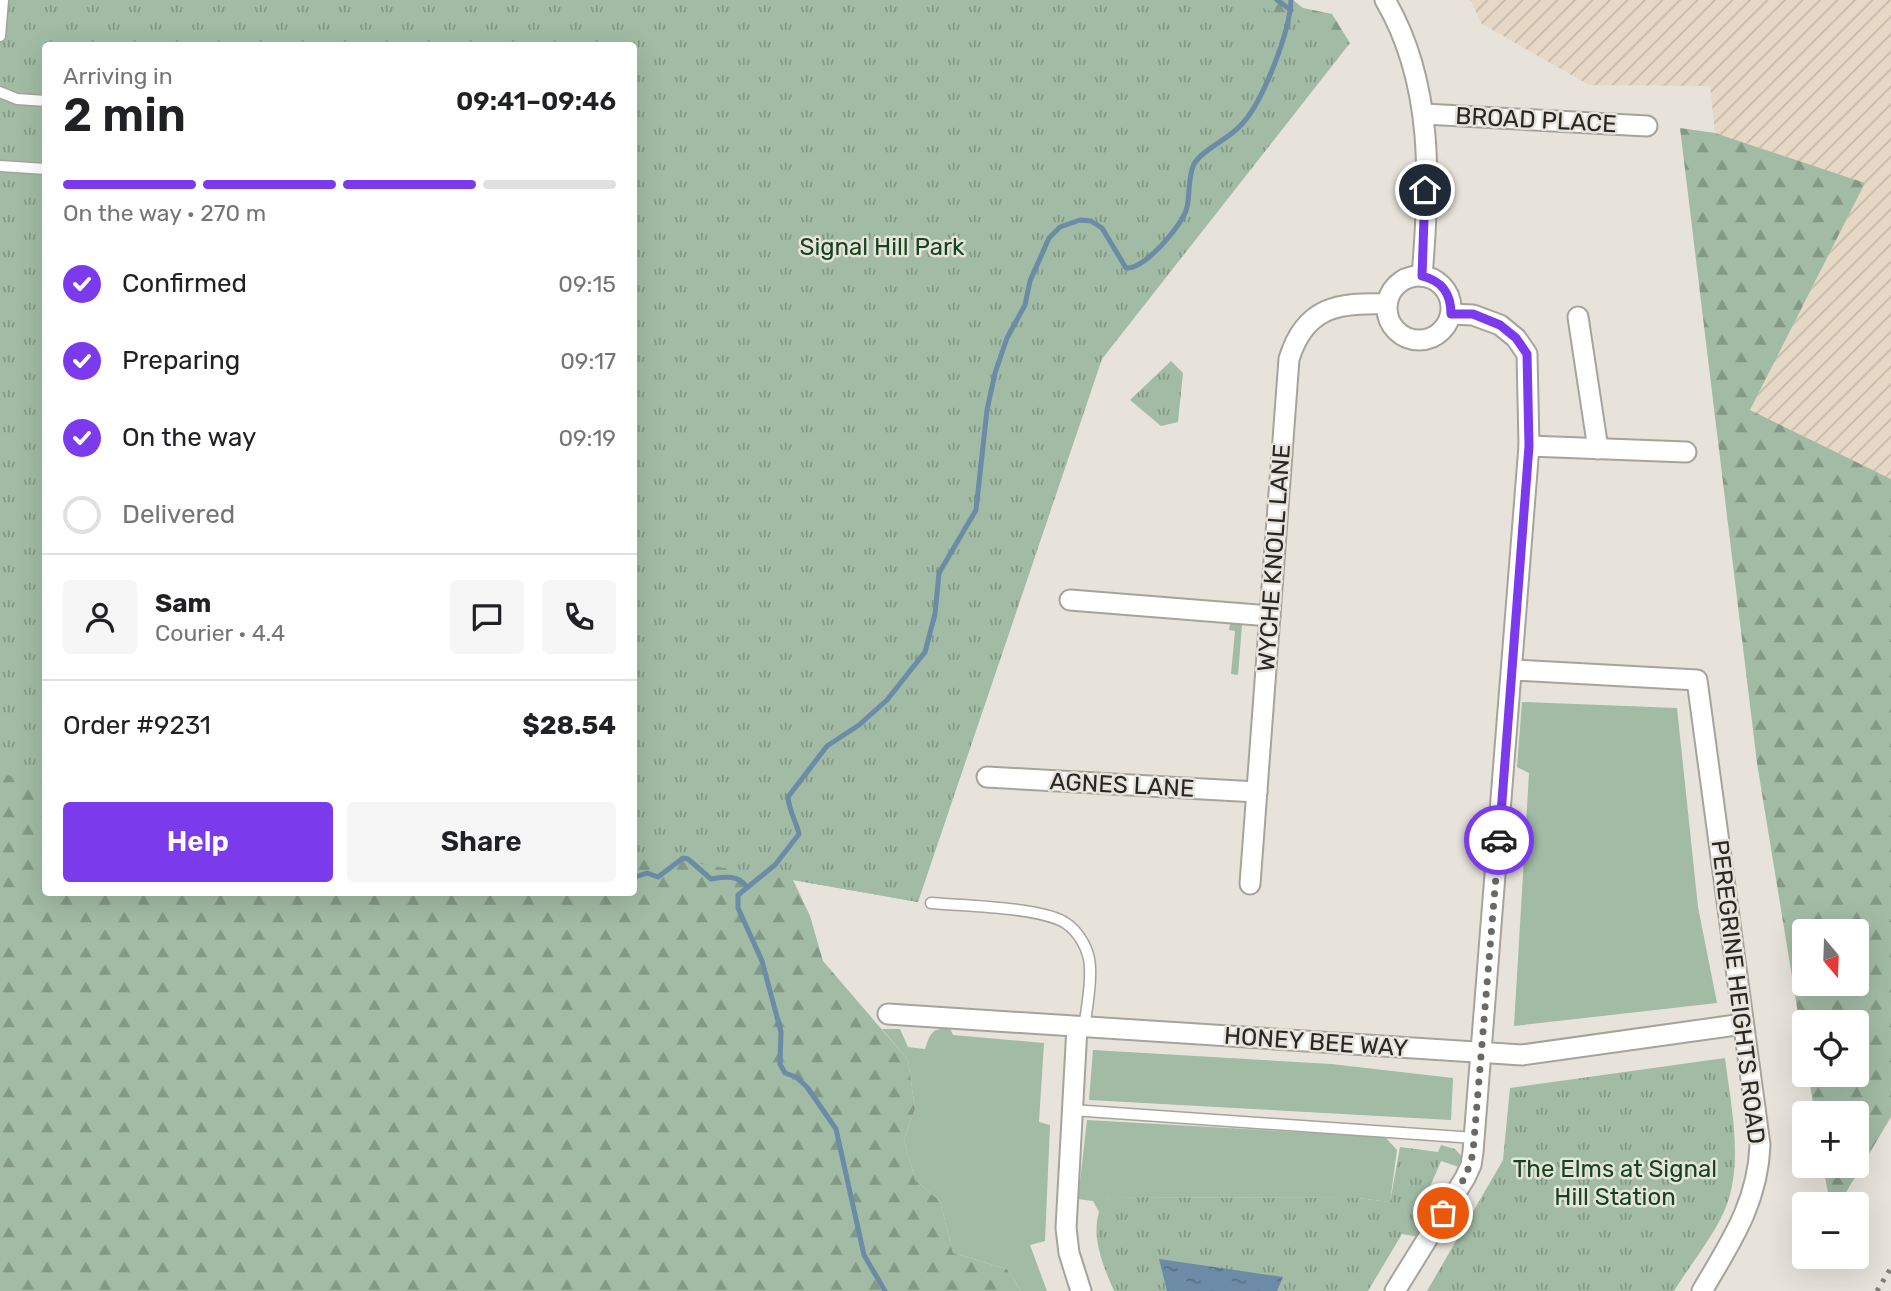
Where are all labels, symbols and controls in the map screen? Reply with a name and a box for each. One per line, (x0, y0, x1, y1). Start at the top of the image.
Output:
text: Arriving in (63, 62, 173, 90)
text: 09:41–09:46 (456, 86, 616, 117)
text: 2 min (63, 88, 186, 143)
street label: BROAD PLACE (1455, 102, 1617, 138)
pin (1395, 160, 1455, 220)
icon: home (1406, 171, 1444, 209)
text: On the way · 270 m (63, 199, 266, 227)
park label: Signal Hill Park (800, 233, 965, 261)
icon: check (63, 265, 101, 303)
text: Confirmed (122, 268, 247, 299)
text: 09:15 (558, 270, 616, 298)
icon: check (63, 342, 101, 380)
text: Preparing (122, 345, 240, 376)
text: 09:17 (560, 347, 616, 375)
icon: check (63, 419, 101, 457)
text: On the way (122, 422, 256, 453)
text: 09:19 (558, 424, 616, 452)
street label: WYCHE KNOLL LANE (1252, 443, 1296, 673)
text: Delivered (122, 499, 235, 530)
button: person (63, 580, 137, 654)
button: chat (450, 580, 524, 654)
button: phone (542, 580, 616, 654)
text: Sam (155, 588, 211, 619)
text: Courier · 4.4 (155, 619, 285, 647)
text: Order #9231 (63, 710, 211, 741)
text: $28.54 (522, 710, 616, 741)
street label: AGNES LANE (1049, 767, 1195, 803)
button: Help (63, 802, 333, 882)
button: Share (347, 802, 616, 882)
courier (1464, 805, 1534, 875)
icon: car (1480, 821, 1518, 859)
street label: PEREGRINE HEIGHTS ROAD (1705, 838, 1771, 1146)
north arrow (1792, 919, 1869, 996)
map controls (1792, 919, 1869, 1269)
button: locate (1792, 1010, 1869, 1087)
street label: HONEY BEE WAY (1223, 1022, 1409, 1062)
button: + (1792, 1101, 1869, 1178)
park label: The Elms at Signal Hill Station (1513, 1155, 1717, 1211)
pin (1413, 1183, 1473, 1243)
button: − (1792, 1192, 1869, 1269)
icon: bag (1424, 1194, 1462, 1232)

